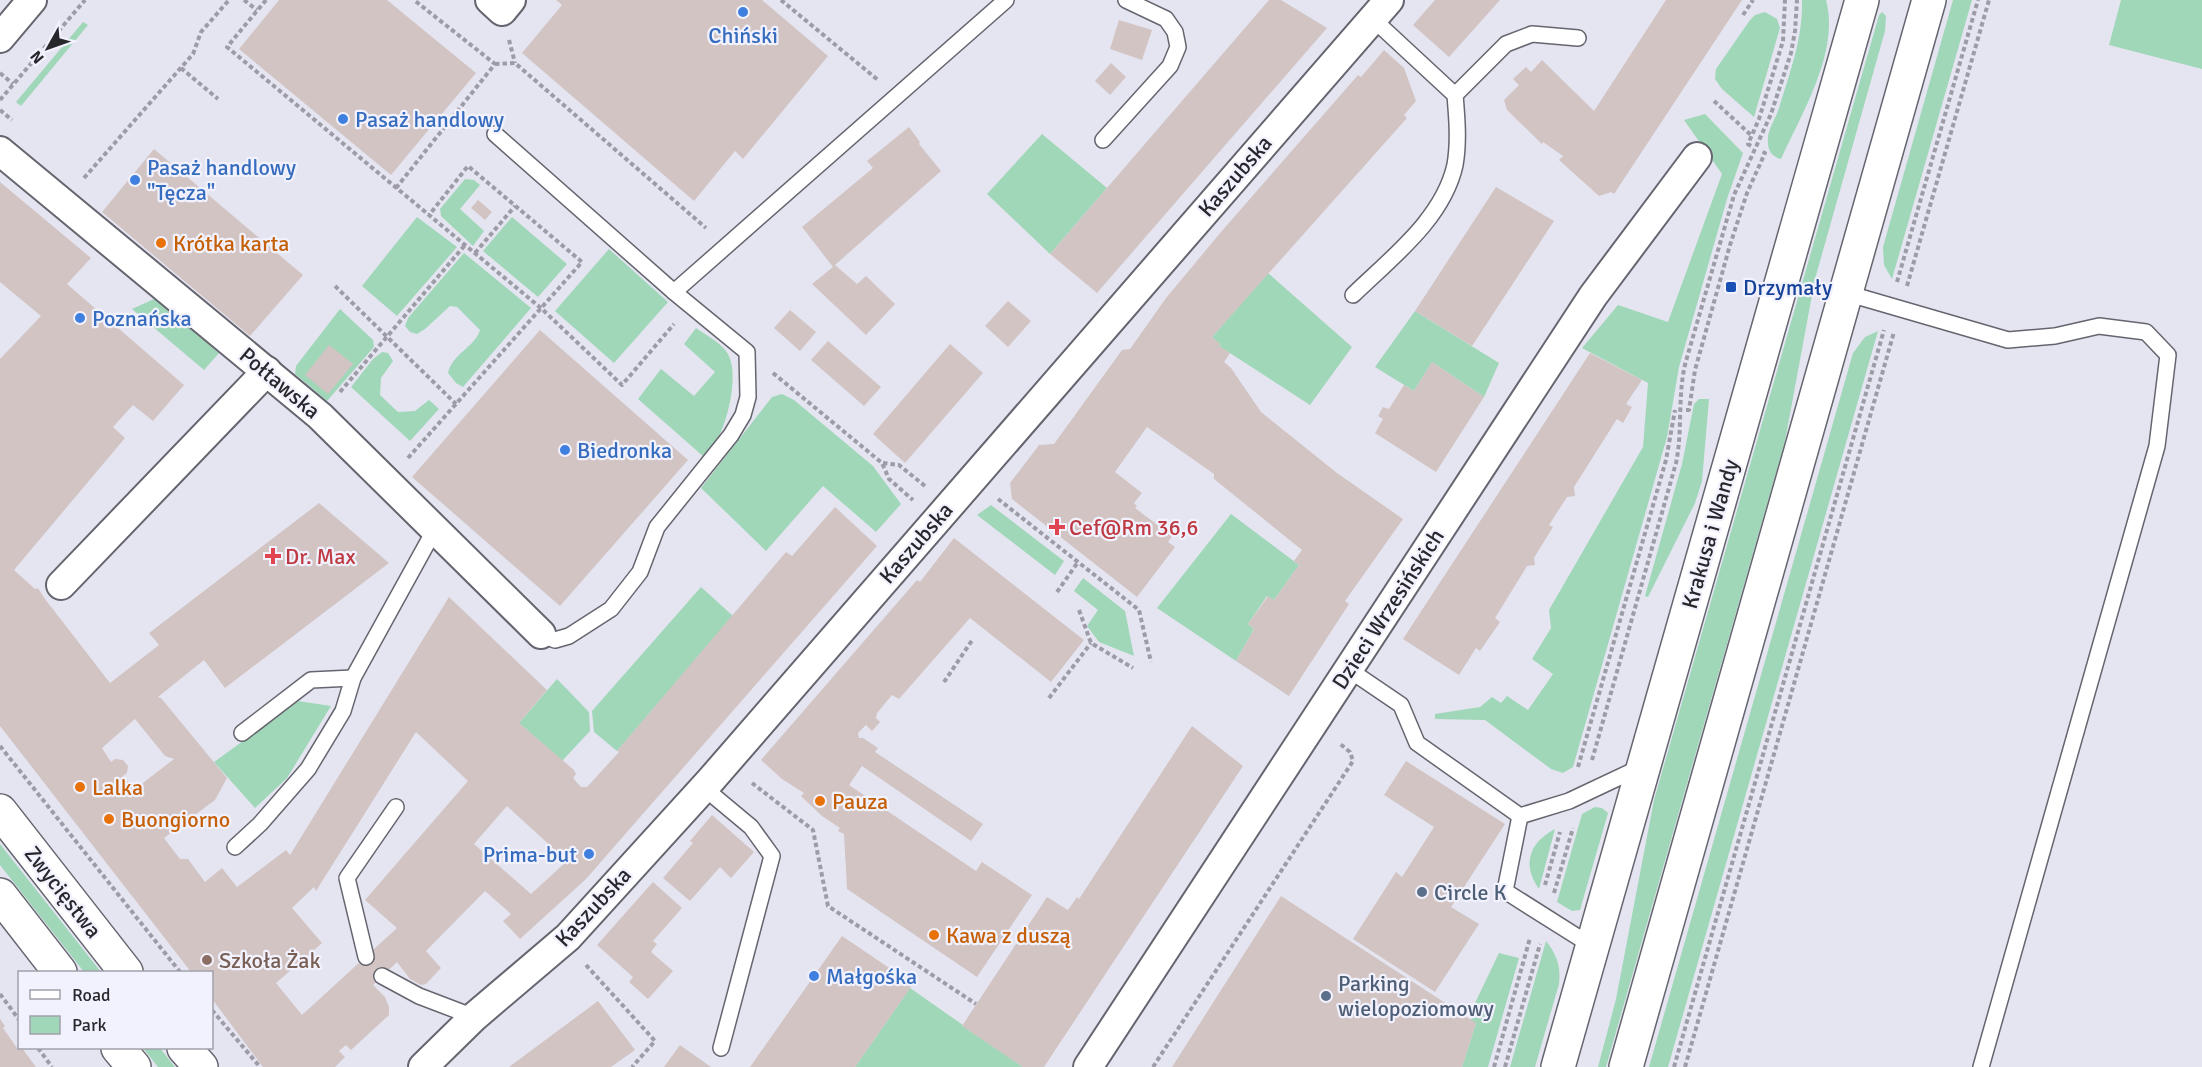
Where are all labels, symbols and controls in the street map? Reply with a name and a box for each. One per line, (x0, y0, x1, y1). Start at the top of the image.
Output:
marker: Chiński (736, 5, 750, 19)
north arrow (18, 18, 78, 78)
place label: Chiński (708, 22, 778, 49)
text: N (26, 46, 49, 68)
place label: Pasaż handlowy (355, 106, 505, 133)
marker: Pasaż handlowy (336, 112, 350, 126)
street label: Kaszubska (1192, 130, 1278, 222)
place label: Pasaż handlowy "Tęcza" (147, 154, 297, 206)
marker: Pasaż handlowy "Tęcza" (128, 173, 142, 187)
place label: Krótka karta (173, 230, 289, 257)
marker: Krótka karta (154, 236, 168, 250)
place label: Drzymały (1743, 274, 1833, 301)
marker: Drzymały (1724, 280, 1738, 294)
place label: Poznańska (92, 305, 192, 332)
marker: Poznańska (73, 311, 87, 325)
street label: Połtawska (234, 341, 326, 425)
place label: Biedronka (577, 437, 672, 464)
marker: Biedronka (558, 443, 572, 457)
street label: Krakusa i Wandy (1676, 455, 1744, 612)
street label: Kaszubska (873, 497, 959, 589)
place label: Cef@Rm 36,6 (1069, 514, 1198, 541)
marker: Cef@Rm 36,6 (1050, 520, 1064, 534)
street label: Dzieci Wrzesińskich (1326, 524, 1450, 694)
place label: Dr. Max (285, 543, 356, 570)
marker: Dr. Max (266, 549, 280, 563)
place label: Lalka (92, 774, 143, 801)
marker: Lalka (73, 780, 87, 794)
place label: Pauza (832, 788, 888, 815)
marker: Pauza (813, 794, 827, 808)
place label: Buongiorno (121, 806, 230, 833)
marker: Buongiorno (102, 812, 116, 826)
street label: Zwycięstwa (19, 841, 107, 943)
place label: Prima-but (483, 841, 577, 868)
marker: Prima-but (582, 847, 596, 861)
street label: Kaszubska (549, 862, 637, 952)
place label: Circle K (1434, 879, 1507, 906)
marker: Circle K (1415, 885, 1429, 899)
place label: Kawa z duszą (946, 922, 1071, 949)
marker: Kawa z duszą (927, 928, 941, 942)
place label: Szkoła Żak (219, 947, 321, 974)
marker: Szkoła Żak (200, 953, 214, 967)
place label: Małgośka (826, 963, 917, 990)
marker: Małgośka (807, 969, 821, 983)
place label: Parking wielopoziomowy (1338, 970, 1494, 1022)
legend (18, 971, 213, 1049)
text: Road (72, 984, 111, 1006)
marker: Parking wielopoziomowy (1319, 989, 1333, 1003)
text: Park (72, 1014, 107, 1036)

